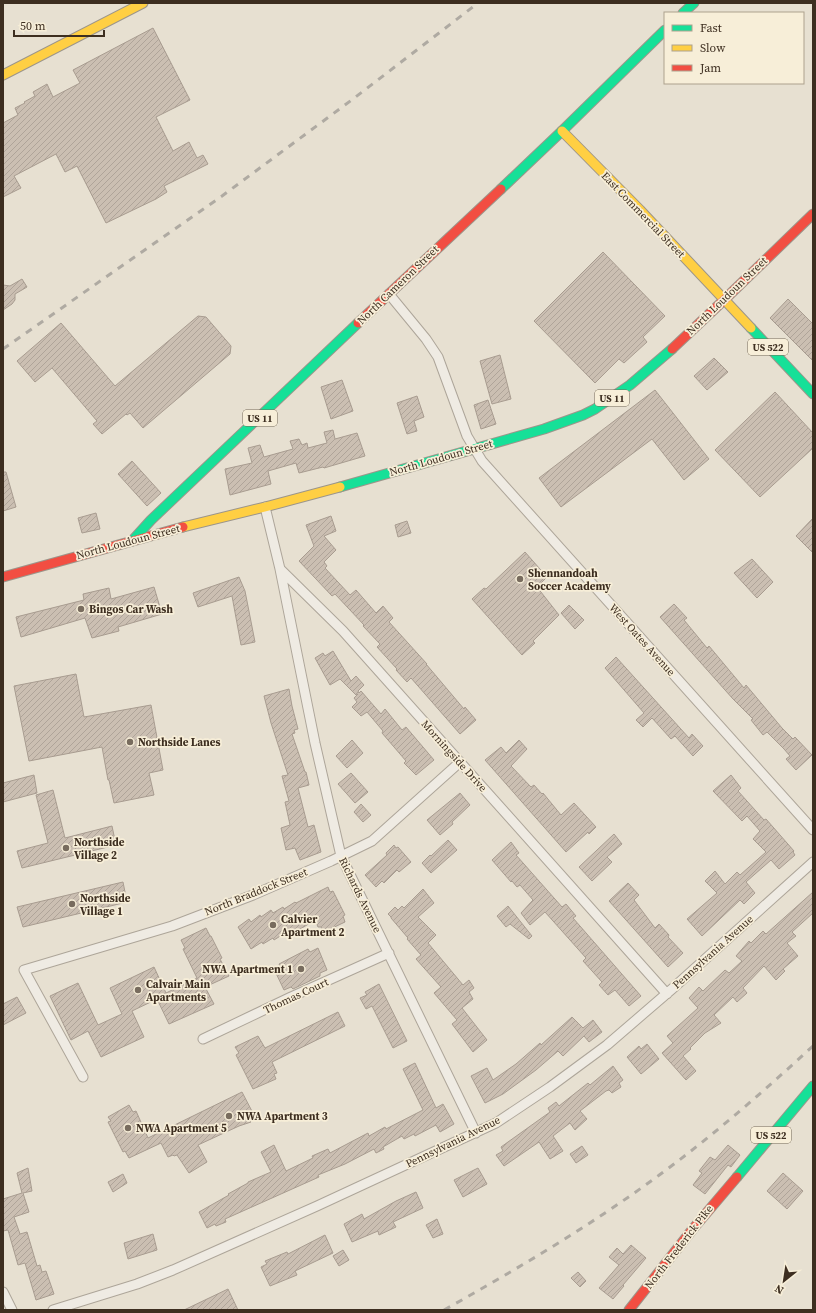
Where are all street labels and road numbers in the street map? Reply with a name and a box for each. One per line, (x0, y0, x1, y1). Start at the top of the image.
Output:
street label: East Commercial Street (598, 169, 688, 262)
street label: North Cameron Street (354, 242, 442, 328)
street label: North Loudoun Street (683, 253, 771, 338)
road number: US 522 (748, 339, 788, 355)
road number: US 11 (595, 390, 629, 406)
road number: US 11 (243, 410, 277, 426)
street label: North Loudoun Street (388, 436, 495, 480)
street label: North Loudoun Street (75, 521, 182, 563)
street label: West Oates Avenue (606, 601, 679, 680)
street label: Morningside Drive (418, 717, 491, 795)
street label: Richards Avenue (335, 855, 385, 936)
street label: North Braddock Street (202, 864, 310, 919)
street label: Pennsylvania Avenue (669, 911, 757, 992)
street label: Thomas Court (261, 974, 331, 1018)
street label: Pennsylvania Avenue (403, 1112, 503, 1171)
road number: US 522 (751, 1127, 791, 1143)
street label: North Frederick Pike (641, 1202, 717, 1292)

